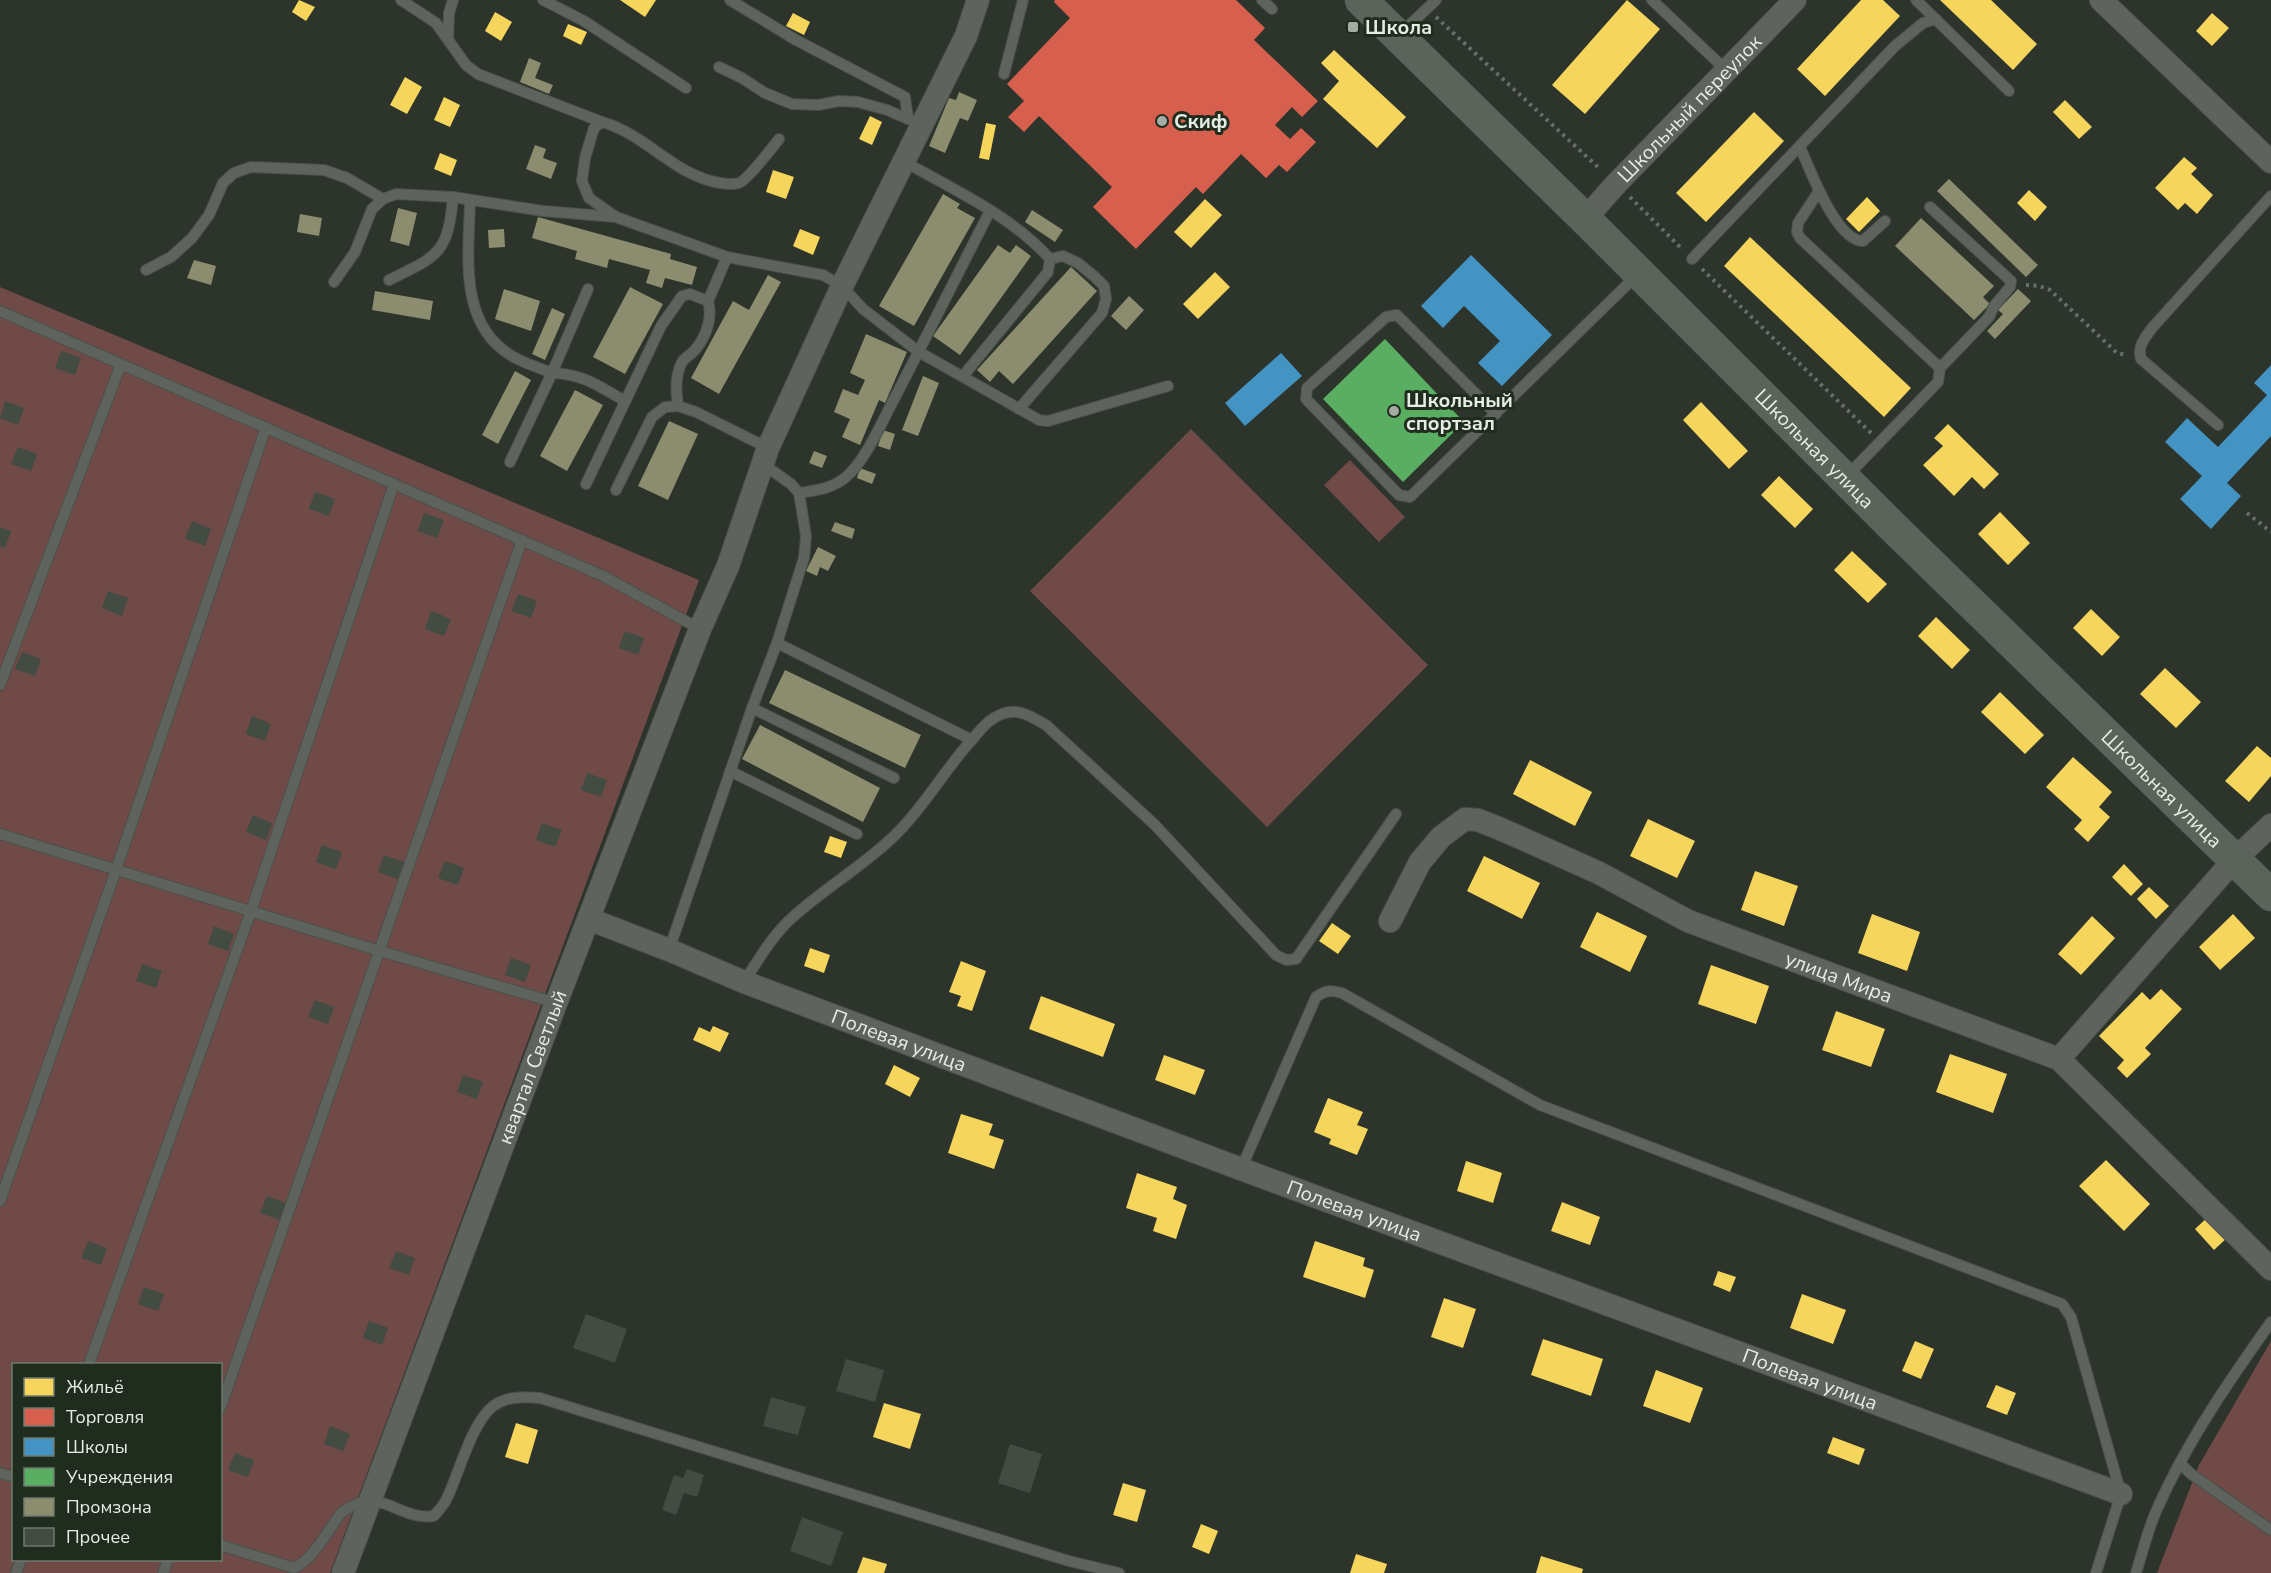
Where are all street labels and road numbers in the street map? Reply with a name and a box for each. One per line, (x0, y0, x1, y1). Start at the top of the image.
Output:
street label: Школьный переулок (1611, 28, 1768, 188)
street label: Школьная улица (1749, 383, 1880, 514)
street label: Школьная улица (2095, 723, 2228, 854)
street label: улица Мира (1781, 945, 1896, 1009)
street label: квартал Светлый (491, 986, 573, 1148)
street label: Полевая улица (828, 1003, 970, 1078)
street label: Полевая улица (1283, 1174, 1425, 1248)
street label: Полевая улица (1739, 1342, 1881, 1416)

